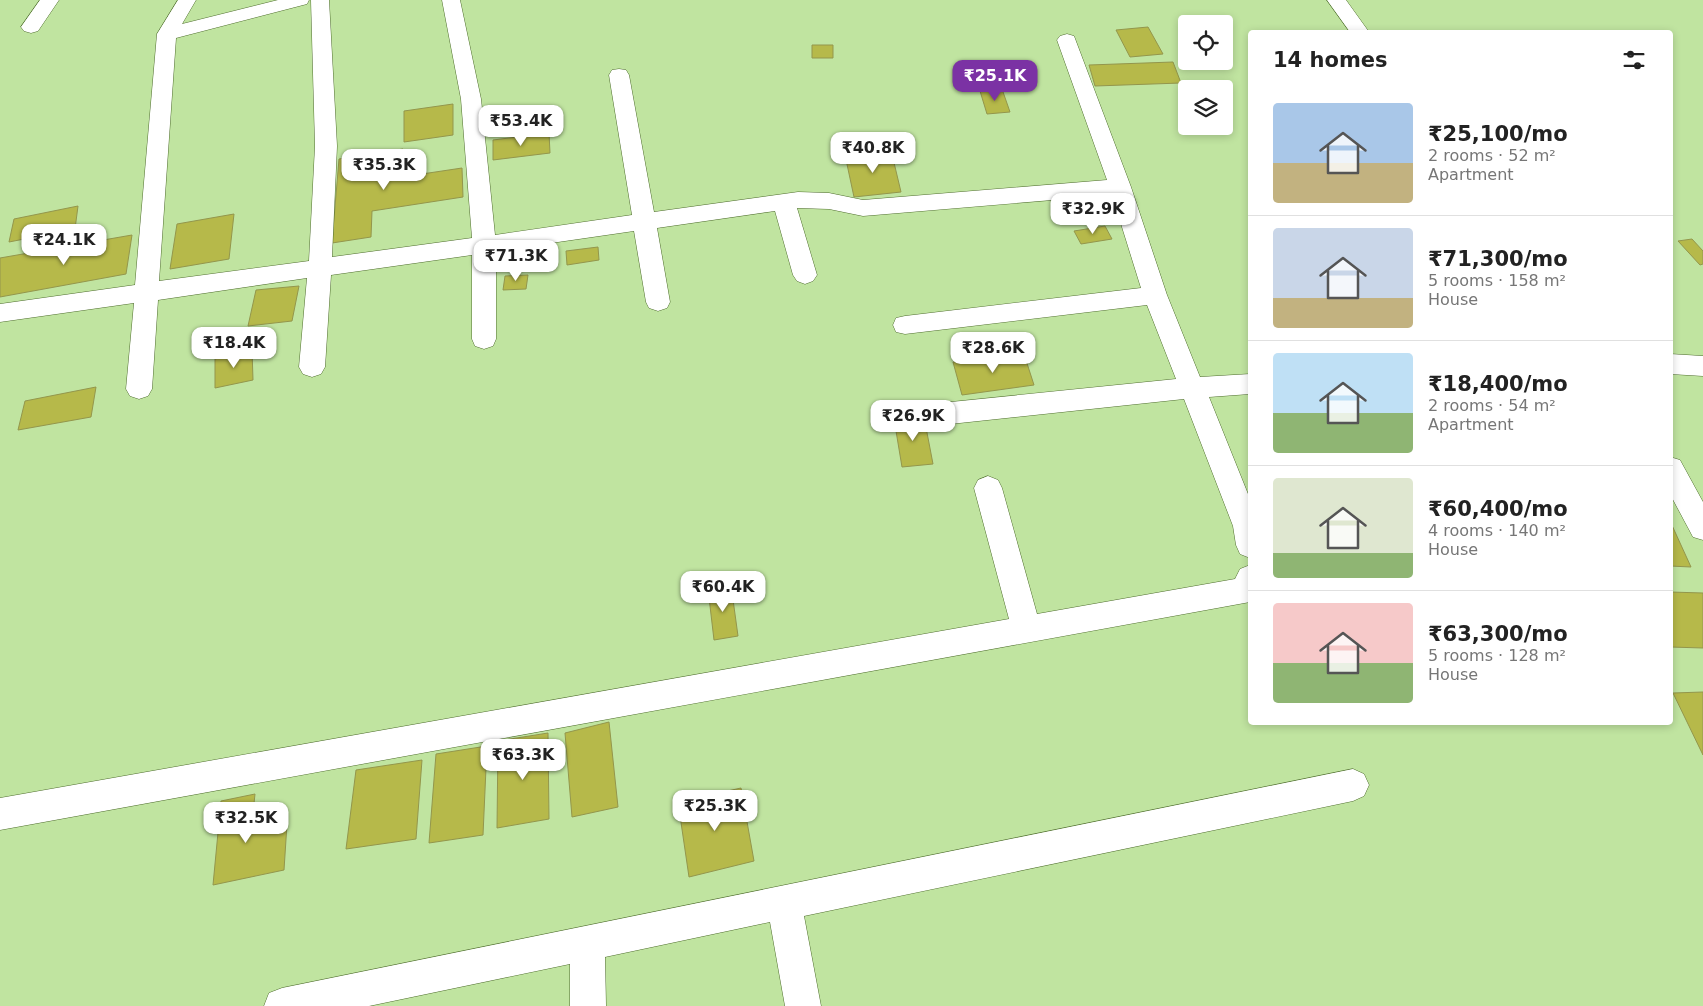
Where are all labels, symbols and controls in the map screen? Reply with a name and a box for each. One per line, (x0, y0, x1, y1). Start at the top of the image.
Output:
map controls (1178, 15, 1233, 135)
button: locate (1178, 15, 1233, 70)
icon: filters (1620, 46, 1648, 74)
text: 14 homes (1273, 48, 1388, 72)
pin: ₹25.1K (954, 59, 1036, 102)
text: ₹25.1K (963, 66, 1027, 85)
button: layers (1178, 80, 1233, 135)
pin: ₹53.4K (480, 104, 562, 147)
text: ₹53.4K (489, 111, 553, 130)
text: ₹25,100/mo (1428, 122, 1568, 146)
icon: home (1313, 123, 1373, 183)
pin: ₹40.8K (832, 132, 914, 174)
text: ₹40.8K (841, 138, 905, 157)
text: 2 rooms · 52 m² (1428, 146, 1556, 165)
pin: ₹35.3K (343, 148, 425, 191)
text: ₹35.3K (352, 155, 416, 174)
text: Apartment (1428, 165, 1514, 184)
pin: ₹32.9K (1052, 192, 1134, 235)
text: ₹32.9K (1061, 199, 1125, 218)
pin: ₹24.1K (23, 224, 105, 266)
text: ₹24.1K (32, 230, 96, 249)
pin: ₹71.3K (475, 240, 557, 282)
text: ₹71.3K (484, 246, 548, 265)
text: ₹71,300/mo (1428, 247, 1568, 271)
icon: home (1313, 248, 1373, 308)
text: 5 rooms · 158 m² (1428, 271, 1566, 290)
text: House (1428, 290, 1478, 309)
pin: ₹18.4K (193, 326, 275, 369)
pin: ₹28.6K (952, 332, 1034, 374)
text: ₹18.4K (202, 333, 266, 352)
text: ₹28.6K (961, 338, 1025, 357)
text: ₹18,400/mo (1428, 372, 1568, 396)
icon: home (1313, 373, 1373, 433)
text: 2 rooms · 54 m² (1428, 396, 1556, 415)
pin: ₹26.9K (872, 400, 954, 442)
text: ₹26.9K (881, 406, 945, 425)
text: Apartment (1428, 415, 1514, 434)
text: ₹60,400/mo (1428, 497, 1568, 521)
icon: home (1313, 498, 1373, 558)
text: 4 rooms · 140 m² (1428, 521, 1566, 540)
text: House (1428, 540, 1478, 559)
pin: ₹60.4K (682, 570, 764, 613)
text: ₹60.4K (691, 577, 755, 596)
text: ₹63,300/mo (1428, 622, 1568, 646)
icon: home (1313, 623, 1373, 683)
text: 5 rooms · 128 m² (1428, 646, 1566, 665)
text: House (1428, 665, 1478, 684)
pin: ₹63.3K (482, 738, 564, 781)
text: ₹63.3K (491, 745, 555, 764)
pin: ₹25.3K (674, 790, 756, 832)
text: ₹25.3K (683, 796, 747, 815)
pin: ₹32.5K (205, 802, 287, 844)
text: ₹32.5K (214, 808, 278, 827)

